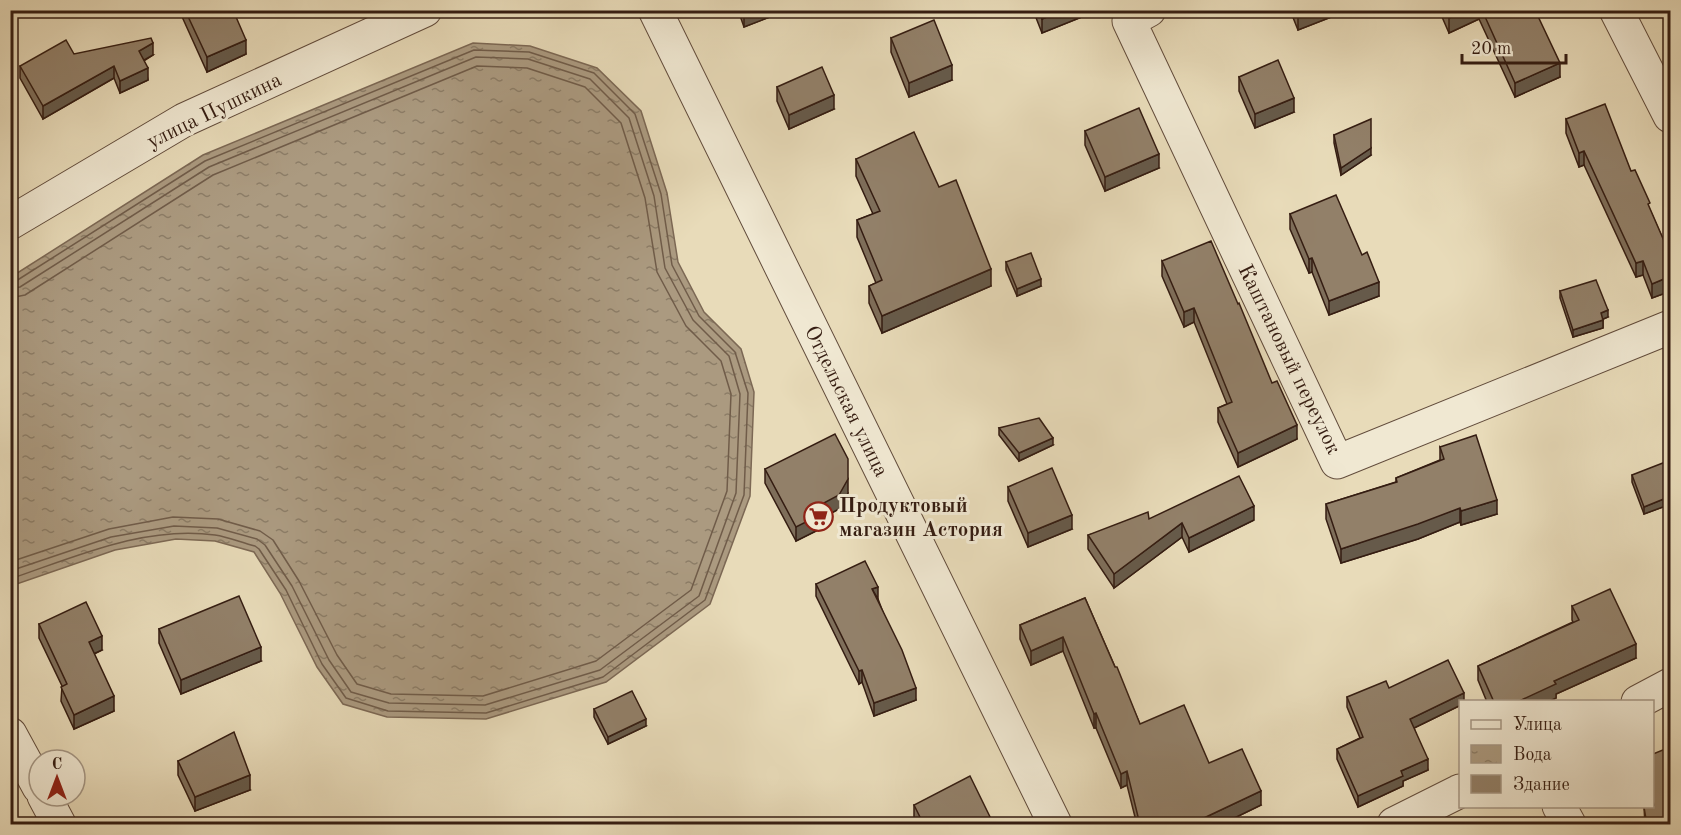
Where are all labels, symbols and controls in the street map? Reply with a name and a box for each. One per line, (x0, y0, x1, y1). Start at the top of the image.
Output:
scale bar (1462, 27, 1566, 65)
text: 20 m (1471, 40, 1511, 58)
street label: улица Пушкина (144, 70, 285, 153)
street label: Каштановый переулок (1234, 261, 1344, 458)
street label: Отдельская улица (800, 323, 891, 481)
place label: Продуктовый магазин Астория (839, 496, 1003, 541)
supermarket icon: Продуктовый магазин Астория (802, 501, 834, 533)
legend (1459, 700, 1654, 808)
text: Улица (1513, 716, 1562, 734)
text: Вода (1513, 746, 1552, 764)
north arrow (27, 748, 87, 808)
text: С (52, 757, 62, 773)
text: Здание (1513, 776, 1570, 794)

